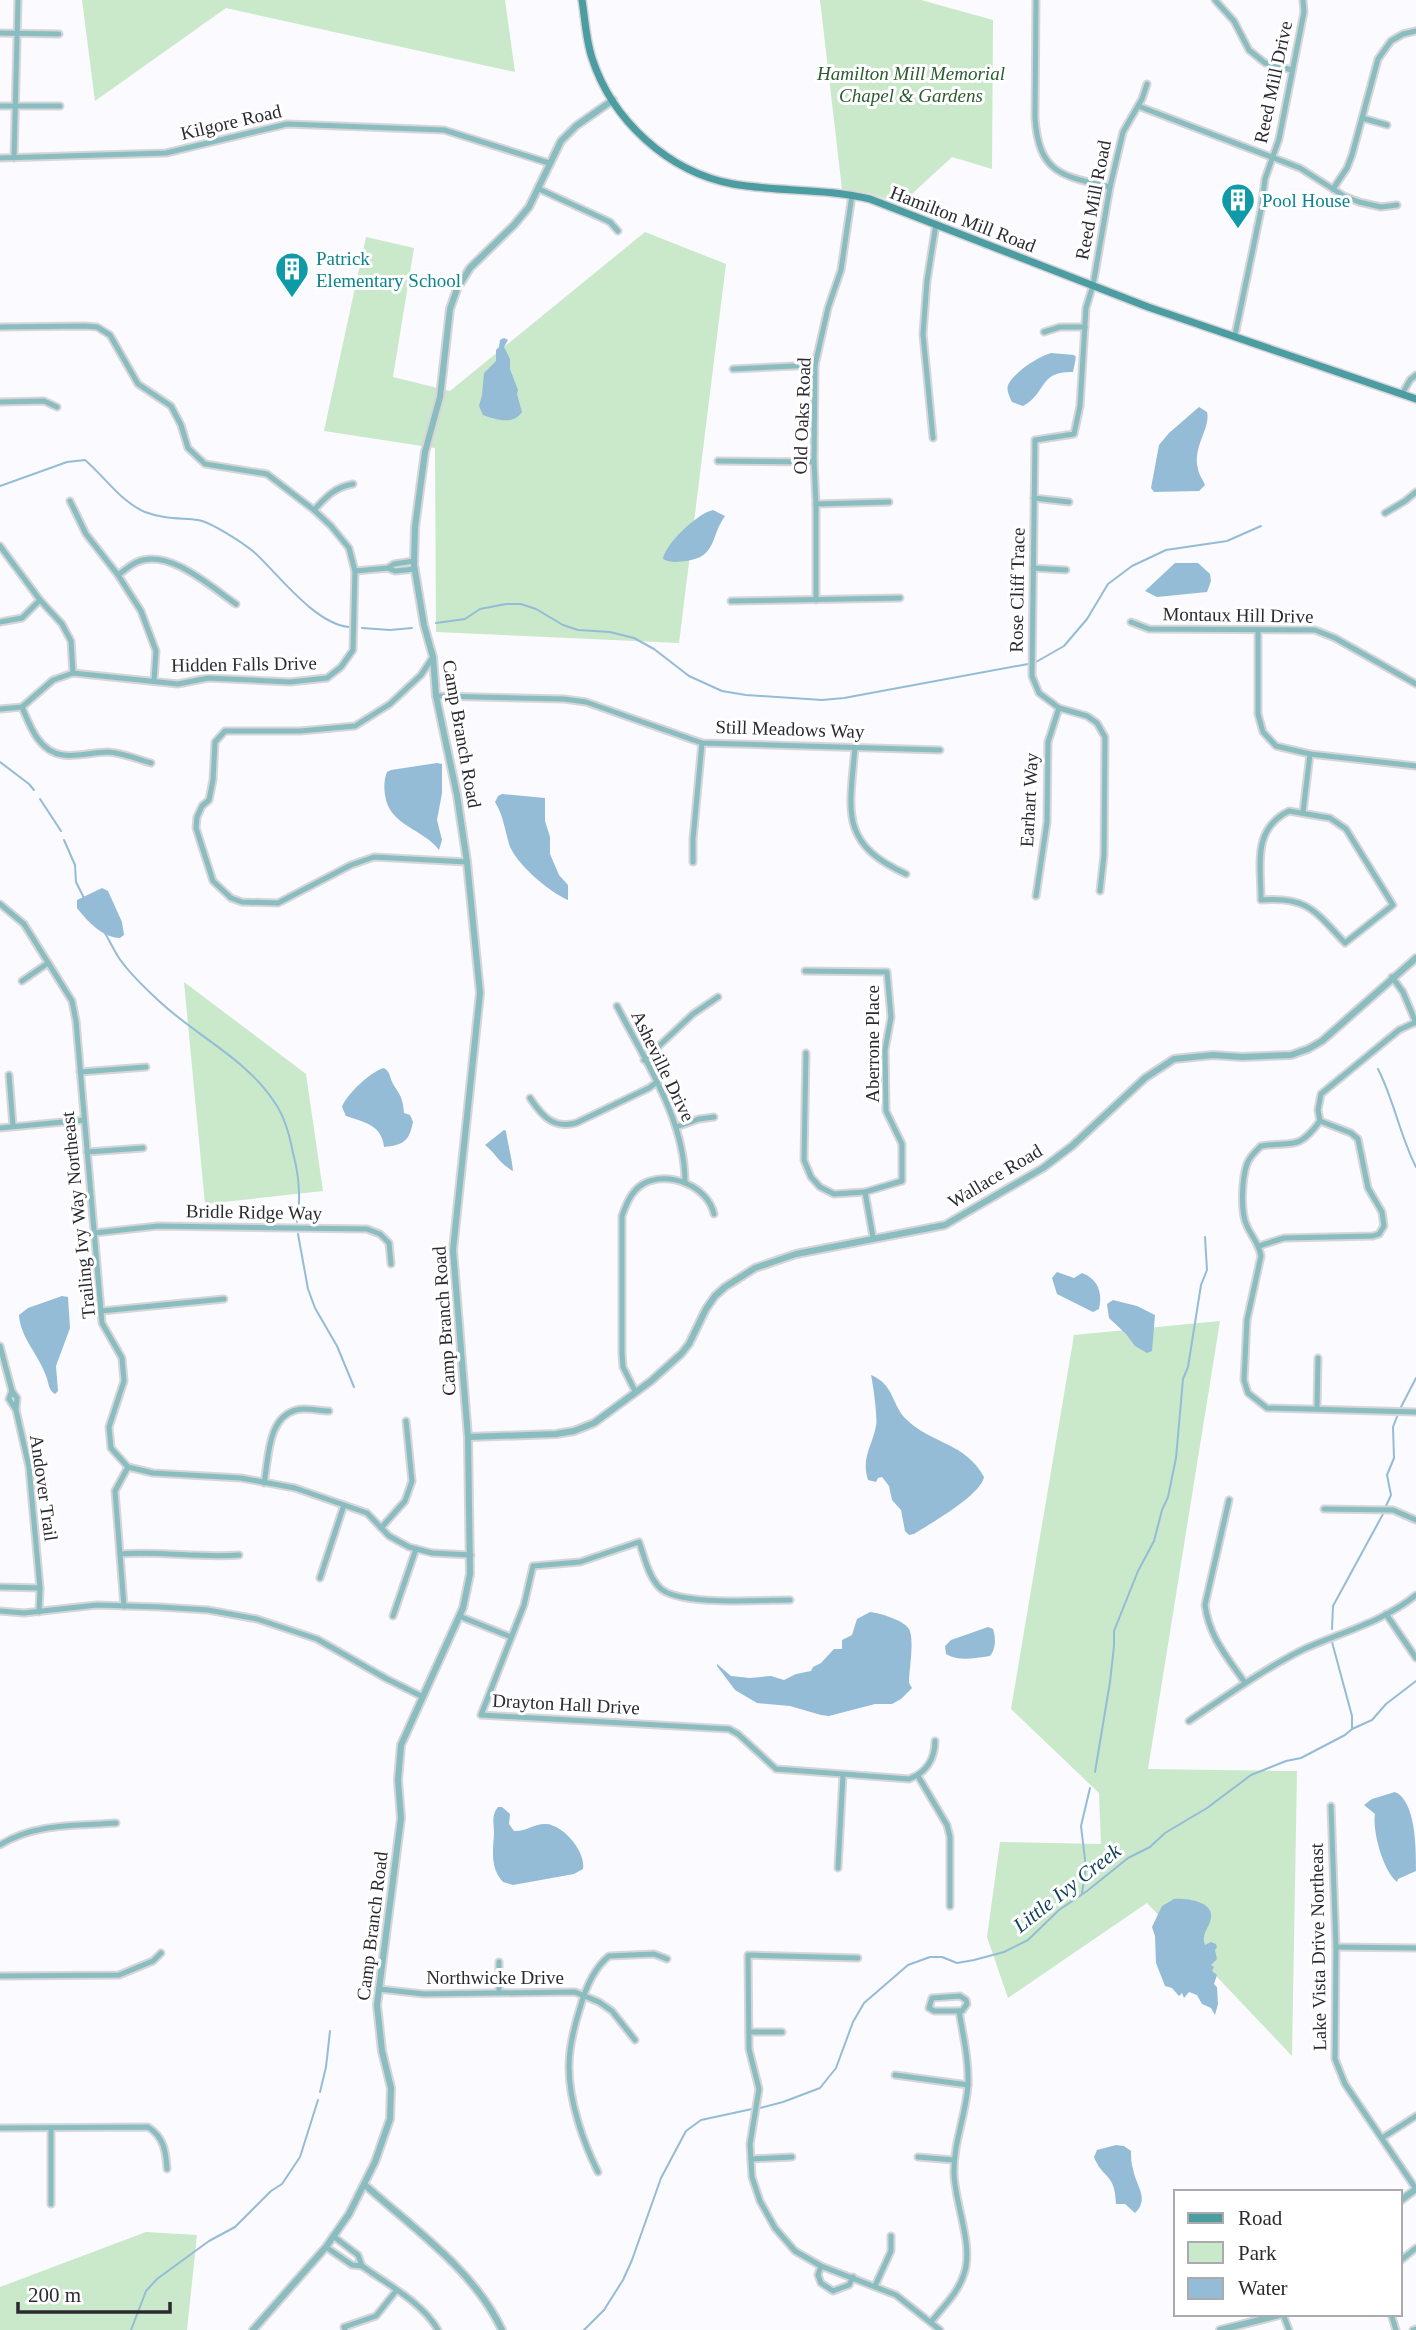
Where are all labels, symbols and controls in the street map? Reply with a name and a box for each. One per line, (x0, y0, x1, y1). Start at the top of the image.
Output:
street label: Reed Mill Drive (1250, 19, 1296, 145)
park label: Hamilton Mill Memorial Chapel & Gardens (816, 63, 1005, 106)
street label: Kilgore Road (179, 100, 284, 144)
street label: Reed Mill Road (1071, 138, 1115, 262)
building icon: Pool House (1219, 181, 1257, 230)
street label: Hamilton Mill Road (887, 182, 1039, 257)
place label: Pool House (1262, 190, 1350, 211)
place label: Patrick Elementary School (316, 248, 461, 291)
building icon: Patrick Elementary School (273, 250, 311, 299)
street label: Old Oaks Road (789, 357, 815, 475)
street label: Rose Cliff Trace (1005, 527, 1029, 653)
street label: Montaux Hill Drive (1162, 603, 1314, 627)
street label: Hidden Falls Drive (171, 652, 317, 676)
street label: Camp Branch Road (439, 658, 485, 810)
street label: Still Meadows Way (715, 716, 865, 742)
street label: Earhart Way (1016, 752, 1042, 848)
street label: Aberrone Place (862, 985, 883, 1103)
street label: Asheville Drive (627, 1007, 699, 1125)
street label: Trailing Ivy Way Northeast (57, 1110, 99, 1320)
street label: Wallace Road (944, 1140, 1046, 1212)
street label: Bridle Ridge Way (186, 1200, 323, 1224)
street label: Camp Branch Road (428, 1245, 460, 1396)
street label: Andover Trail (26, 1433, 62, 1543)
street label: Drayton Hall Drive (492, 1690, 640, 1718)
water label: Little Ivy Creek (1008, 1838, 1126, 1938)
street label: Lake Vista Drive Northeast (1306, 1842, 1330, 2051)
street label: Camp Branch Road (352, 1850, 392, 2002)
street label: Northwicke Drive (426, 1967, 564, 1988)
legend (1174, 2190, 1402, 2316)
text: Road (1238, 2206, 1283, 2230)
text: Park (1238, 2241, 1277, 2265)
scale bar (18, 2270, 170, 2314)
text: Water (1238, 2276, 1288, 2300)
text: 200 m (28, 2283, 81, 2307)

